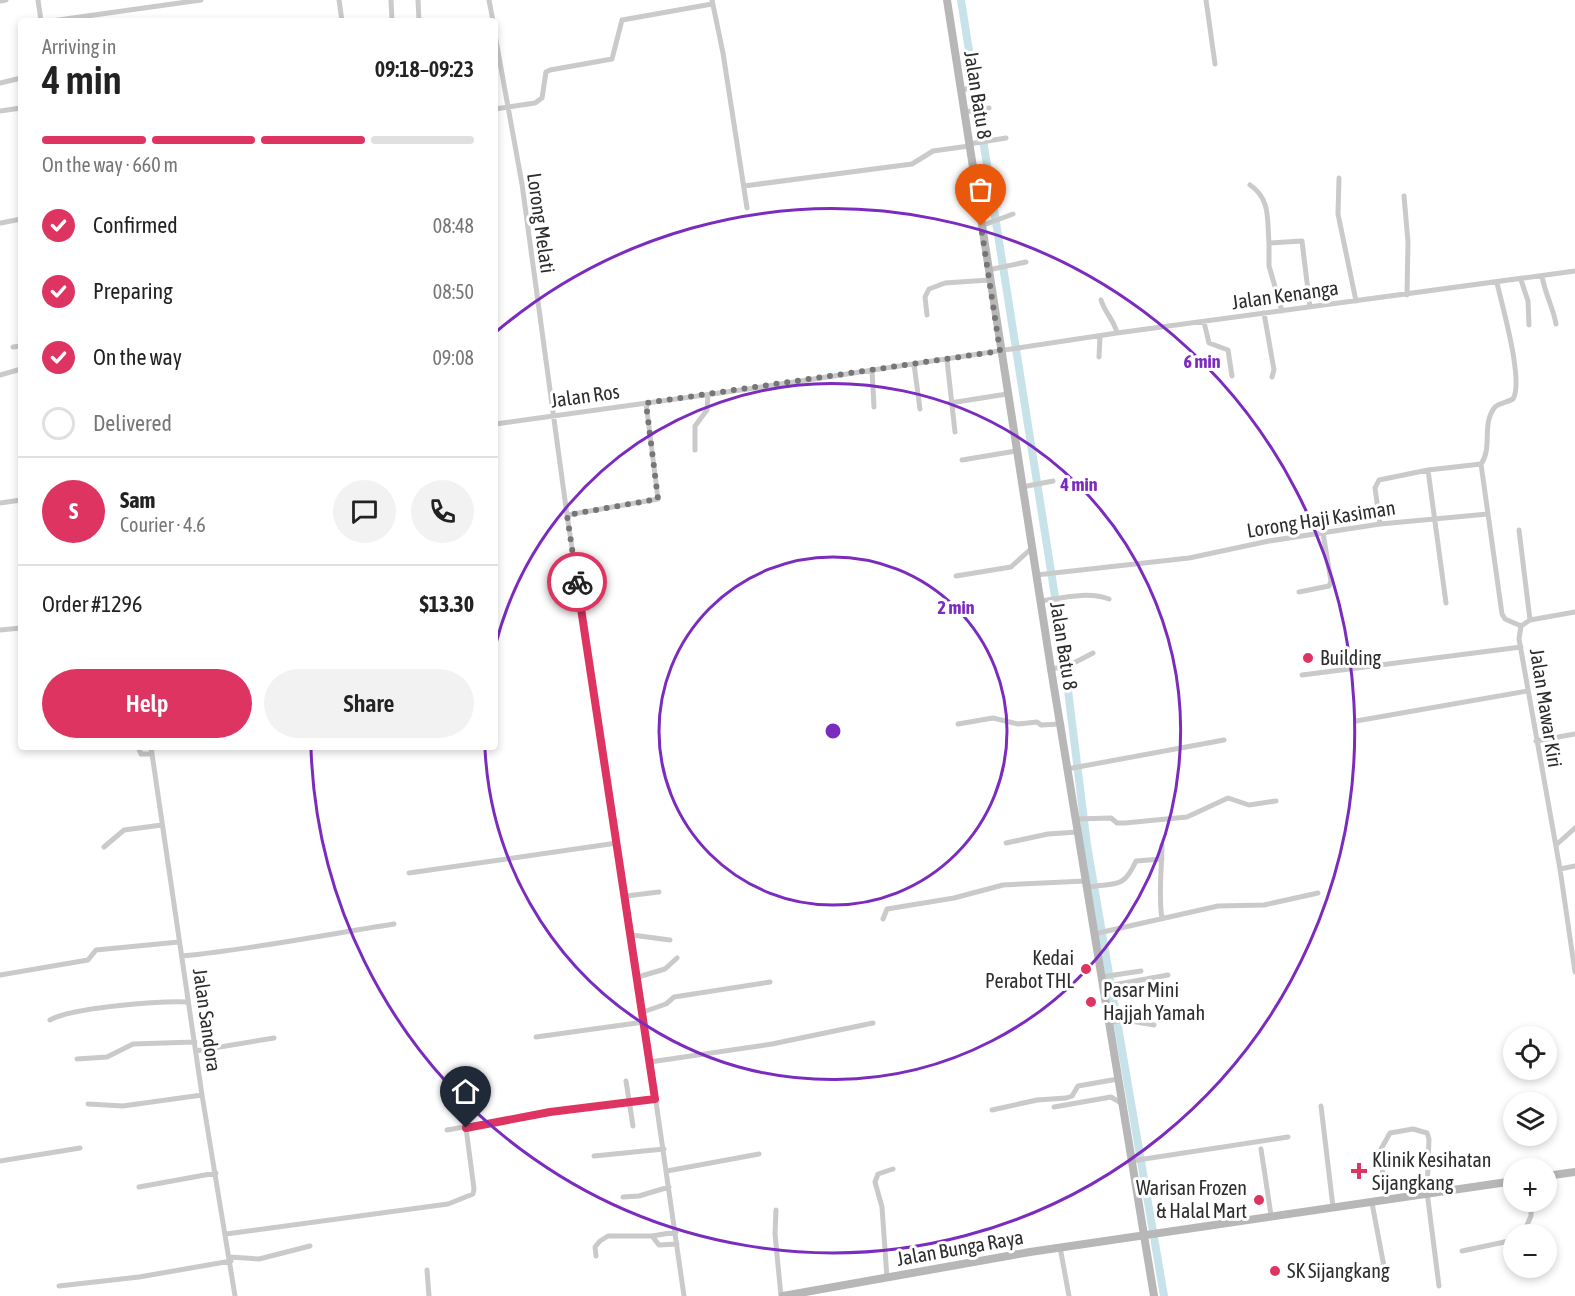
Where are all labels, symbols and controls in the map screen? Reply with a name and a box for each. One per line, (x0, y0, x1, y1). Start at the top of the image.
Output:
text: Arriving in (42, 35, 116, 58)
street label: Jalan Batu 8 (960, 49, 997, 141)
text: 09:18–09:23 (375, 56, 474, 82)
text: 4 min (42, 58, 122, 102)
text: On the way · 660 m (42, 153, 178, 176)
pin (955, 164, 1006, 226)
street label: Lorong Melati (523, 171, 560, 275)
icon: bag (964, 173, 997, 206)
icon: check (42, 209, 75, 242)
text: Confirmed (93, 212, 178, 238)
text: 08:48 (433, 214, 474, 237)
icon: check (42, 275, 75, 308)
street label: Jalan Kenanga (1230, 276, 1340, 313)
text: Preparing (93, 278, 173, 304)
text: 08:50 (433, 280, 474, 303)
icon: check (42, 341, 75, 374)
text: On the way (93, 344, 182, 370)
text: 09:08 (432, 346, 474, 369)
text: 6 min (1184, 351, 1221, 372)
street label: Jalan Ros (549, 379, 621, 412)
text: Delivered (93, 410, 172, 436)
text: 4 min (1060, 474, 1098, 495)
button: chat (333, 480, 396, 543)
button: phone (411, 480, 474, 543)
text: Sam (120, 487, 155, 513)
street label: Lorong Haji Kasiman (1245, 495, 1397, 542)
text: S (69, 498, 78, 524)
text: Courier · 4.6 (120, 513, 206, 536)
courier (547, 552, 607, 612)
icon: bike (561, 566, 594, 599)
text: Order #1296 (42, 591, 142, 617)
text: $13.30 (419, 591, 474, 617)
text: 2 min (938, 597, 975, 618)
street label: Jalan Batu 8 (1046, 600, 1083, 692)
place label: Building (1320, 646, 1382, 669)
street label: Jalan Mawar Kiri (1526, 647, 1567, 769)
marker: Building (1301, 651, 1315, 665)
button: Help (42, 669, 252, 738)
button: Share (264, 669, 474, 738)
centre of rings (823, 721, 843, 741)
place label: Kedai Perabot THL (985, 946, 1074, 992)
marker: Kedai Perabot THL (1079, 962, 1093, 976)
street label: Jalan Sandora (189, 967, 226, 1073)
place label: Pasar Mini Hajjah Yamah (1103, 978, 1205, 1024)
marker: Pasar Mini Hajjah Yamah (1084, 995, 1098, 1009)
map controls (1503, 1026, 1557, 1278)
button: locate (1503, 1026, 1557, 1080)
pin (440, 1066, 491, 1128)
icon: home (449, 1075, 482, 1108)
button: layers (1503, 1092, 1557, 1146)
place label: Klinik Kesihatan Sijangkang (1372, 1148, 1491, 1194)
button: + (1503, 1158, 1557, 1212)
marker: Klinik Kesihatan Sijangkang (1350, 1162, 1368, 1180)
place label: Warisan Frozen & Halal Mart (1136, 1176, 1247, 1222)
marker: Warisan Frozen & Halal Mart (1252, 1193, 1266, 1207)
button: − (1503, 1224, 1557, 1278)
street label: Jalan Bunga Raya (895, 1225, 1025, 1270)
place label: SK Sijangkang (1287, 1259, 1390, 1282)
marker: SK Sijangkang (1268, 1264, 1282, 1278)

